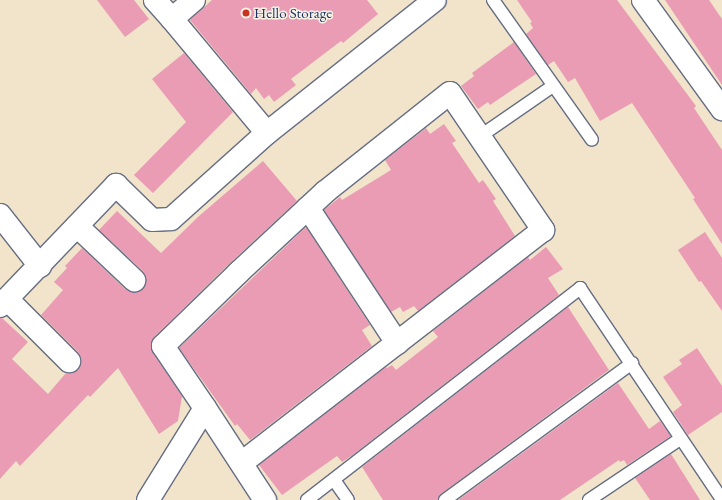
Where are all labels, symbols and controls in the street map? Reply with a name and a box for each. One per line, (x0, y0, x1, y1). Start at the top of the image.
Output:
place label: Hello Storage (254, 4, 332, 22)
marker: Hello Storage (241, 8, 251, 18)

